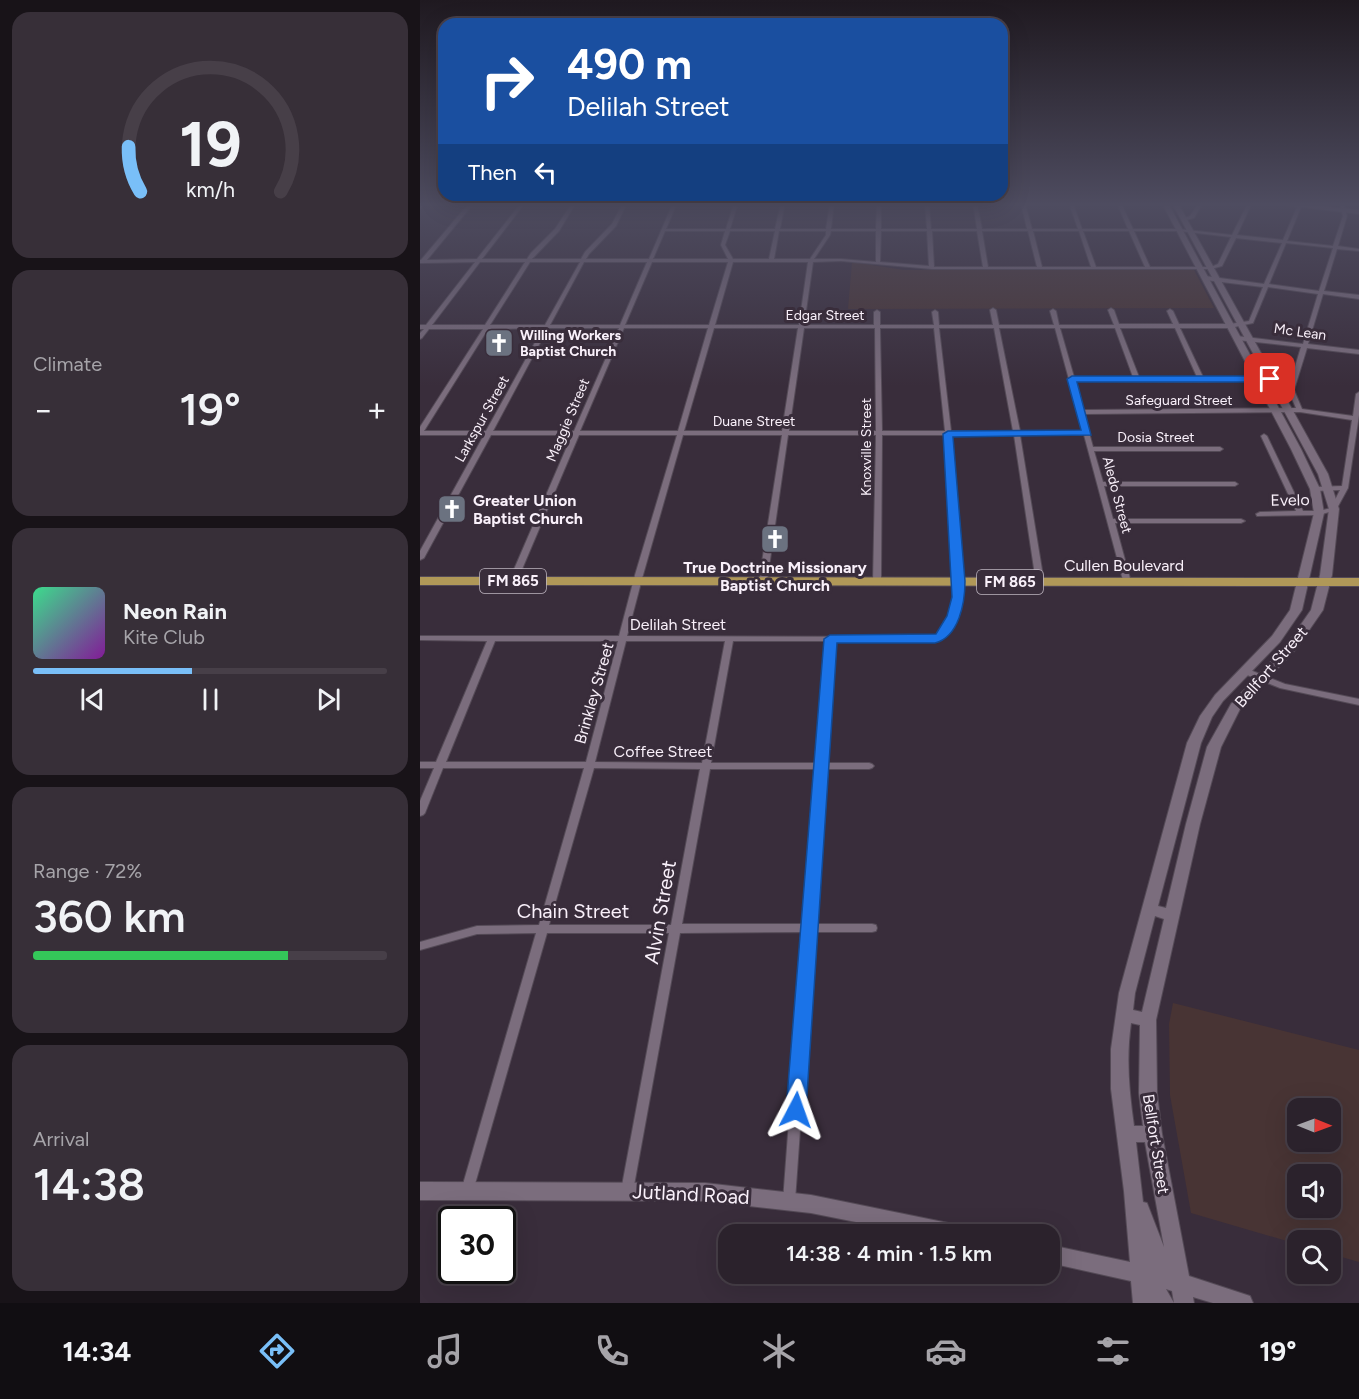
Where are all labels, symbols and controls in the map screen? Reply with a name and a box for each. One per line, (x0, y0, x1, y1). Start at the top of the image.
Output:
text: 490 m (567, 39, 692, 90)
icon: right (468, 42, 546, 120)
text: Delilah Street (567, 90, 730, 123)
text: 19 (179, 107, 241, 182)
icon: left (529, 156, 562, 189)
text: Then (468, 159, 517, 186)
text: km/h (186, 177, 234, 202)
street label: Edgar Street (785, 307, 865, 324)
street label: Mc Lean (1273, 320, 1327, 344)
church icon: Willing Workers Baptist Church (483, 327, 515, 359)
place label: Willing Workers Baptist Church (520, 327, 622, 360)
text: Climate (33, 352, 102, 376)
pin (1244, 353, 1295, 404)
icon: arrive (1253, 362, 1286, 395)
street label: Larkspur Street (451, 373, 513, 465)
street label: Maggie Street (543, 376, 593, 464)
text: 19° (179, 382, 241, 436)
text: − (33, 390, 54, 429)
text: + (366, 390, 387, 429)
street label: Safeguard Street (1125, 392, 1233, 409)
street label: Knoxville Street (858, 398, 875, 496)
street label: Duane Street (713, 413, 795, 430)
street label: Dosia Street (1117, 429, 1195, 446)
street label: Aledo Street (1099, 455, 1135, 535)
street label: Evelo (1270, 490, 1310, 510)
place label: Greater Union Baptist Church (473, 491, 583, 528)
church icon: Greater Union Baptist Church (436, 493, 468, 525)
church icon: True Doctrine Missionary Baptist Church (759, 523, 791, 555)
street label: Cullen Boulevard (1064, 556, 1184, 575)
place label: True Doctrine Missionary Baptist Church (683, 558, 867, 595)
road number: FM 865 (480, 569, 546, 593)
road number: FM 865 (977, 570, 1043, 594)
text: Neon Rain (123, 598, 227, 625)
street label: Delilah Street (630, 615, 726, 634)
street label: Bellfort Street (1231, 623, 1311, 711)
text: Kite Club (123, 625, 205, 649)
street label: Brinkley Street (570, 640, 618, 746)
icon: previous (76, 683, 109, 716)
icon: pause (194, 683, 227, 716)
icon: next (312, 683, 345, 716)
street label: Coffee Street (614, 742, 712, 761)
street label: Alvin Street (639, 858, 681, 966)
text: Range · 72% (33, 859, 142, 883)
text: 360 km (33, 889, 186, 943)
street label: Chain Street (517, 899, 629, 923)
position arrow (764, 1078, 828, 1142)
street label: Bellfort Street (1139, 1093, 1173, 1195)
north arrow (1287, 1098, 1341, 1152)
map controls (1287, 1098, 1341, 1284)
text: Arrival (33, 1127, 89, 1151)
text: 14:38 (33, 1157, 145, 1211)
button: sound (1287, 1164, 1341, 1218)
street label: Jutland Road (632, 1179, 750, 1209)
speed limit sign: 30 (438, 1206, 516, 1284)
button: search (1287, 1230, 1341, 1284)
text: 14:38 · 4 min · 1.5 km (786, 1240, 992, 1267)
icon: directions (256, 1330, 298, 1372)
icon: music (424, 1330, 466, 1372)
icon: phone (591, 1330, 633, 1372)
icon: climate (758, 1330, 800, 1372)
icon: car (925, 1330, 967, 1372)
icon: filters (1092, 1330, 1134, 1372)
text: 14:34 (63, 1335, 131, 1368)
text: 19° (1259, 1335, 1296, 1368)

